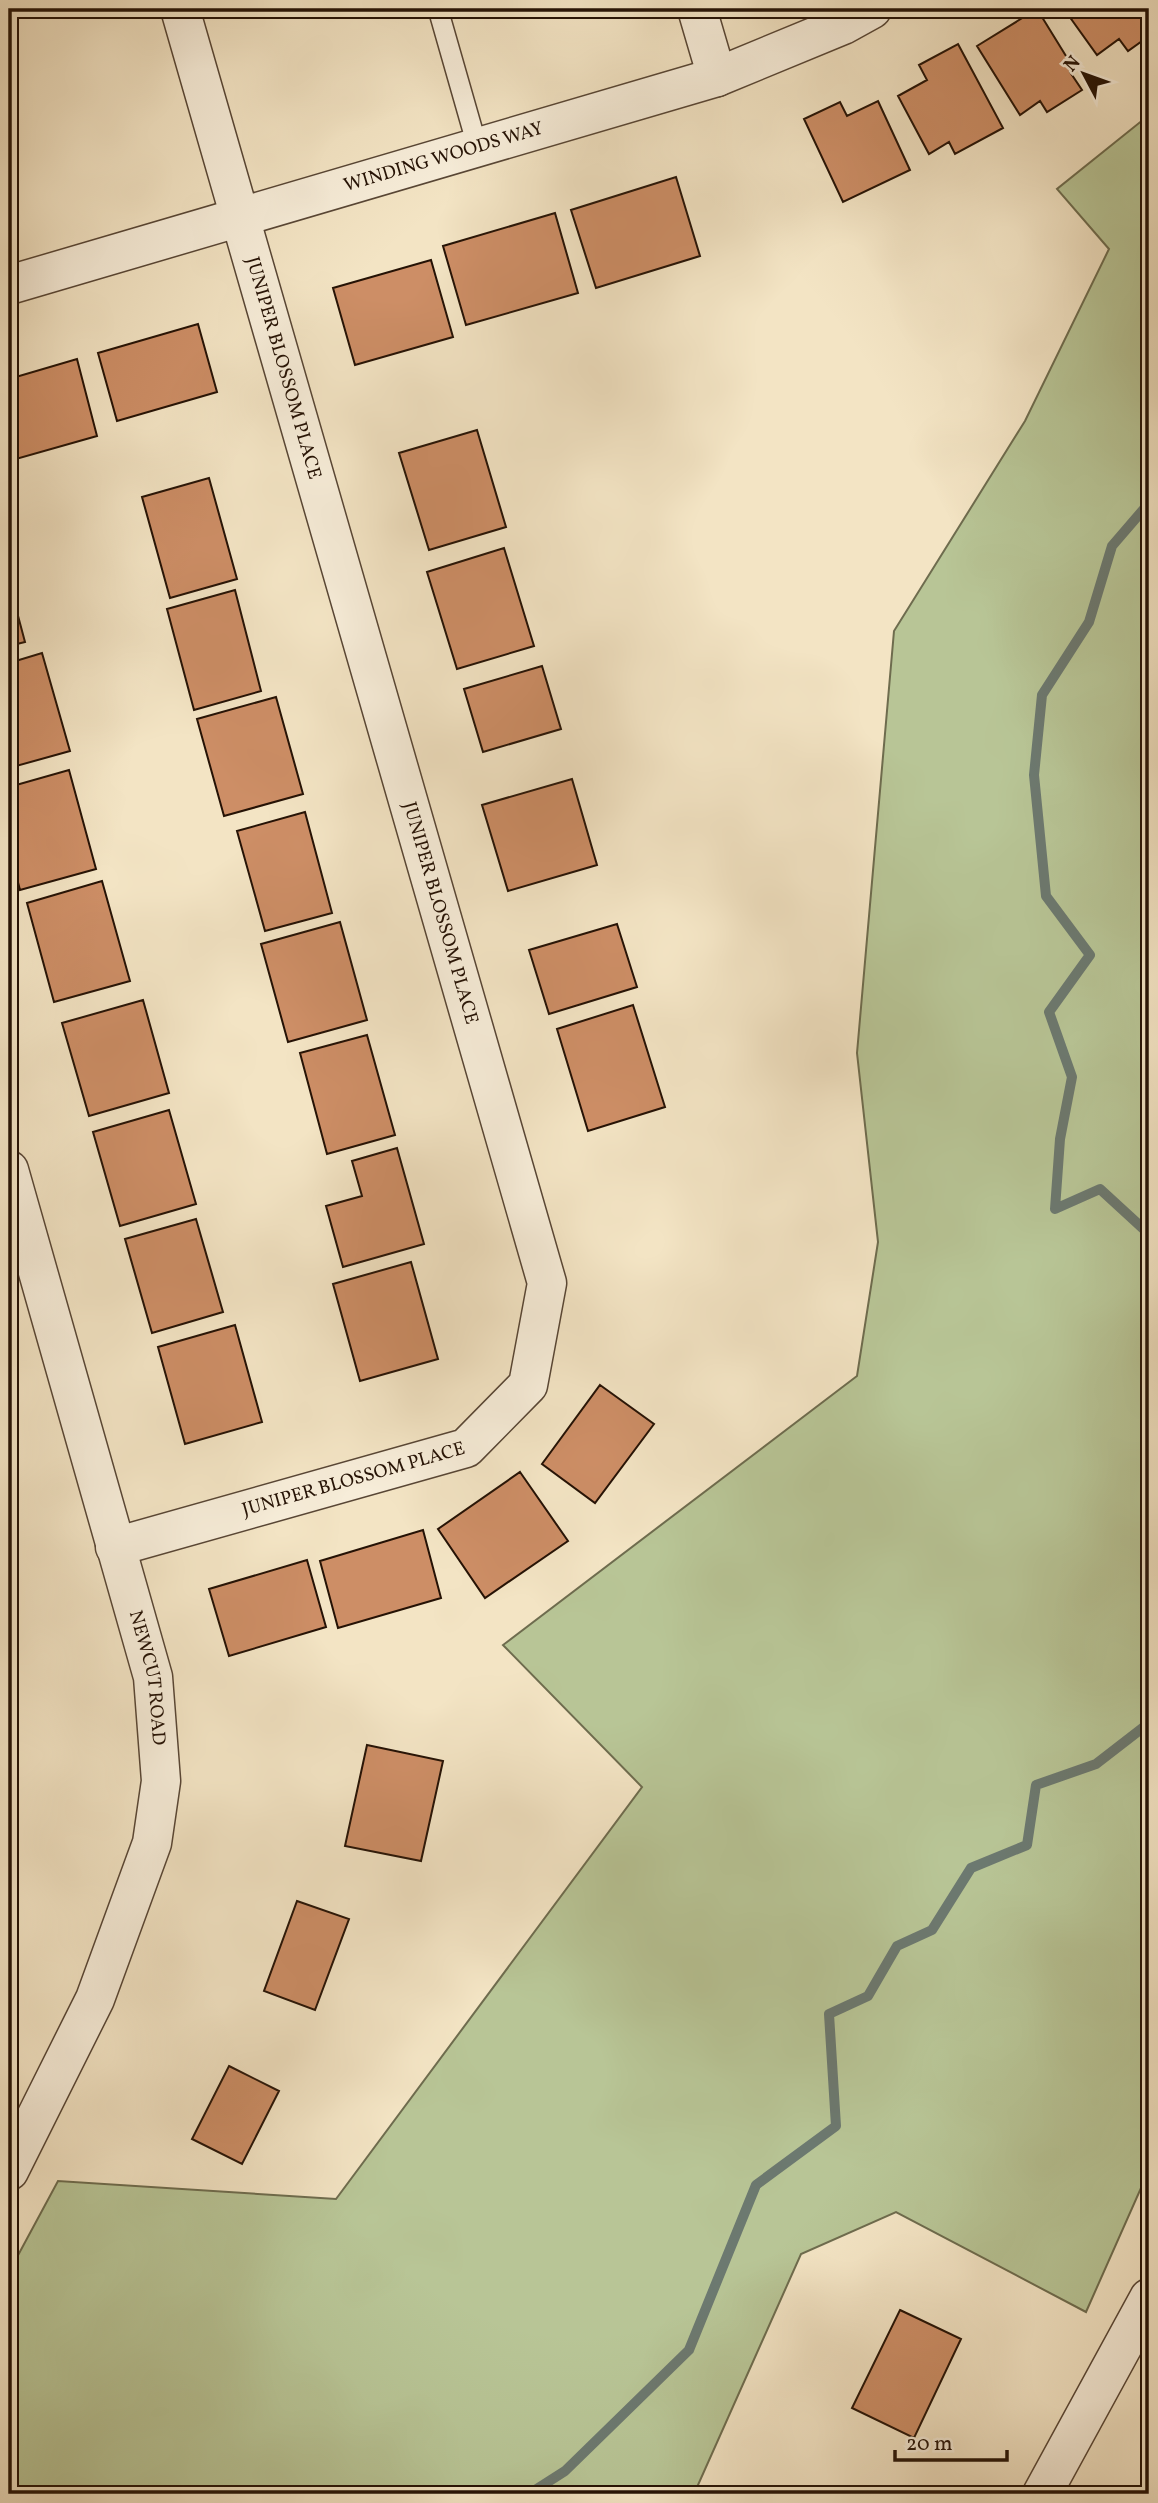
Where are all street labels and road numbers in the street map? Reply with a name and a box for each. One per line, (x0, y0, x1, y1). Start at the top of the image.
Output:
street label: WINDING WOODS WAY (341, 116, 547, 199)
street label: JUNIPER BLOSSOM PLACE (239, 254, 327, 482)
street label: JUNIPER BLOSSOM PLACE (396, 799, 484, 1027)
street label: JUNIPER BLOSSOM PLACE (239, 1436, 468, 1523)
street label: NEWCUT ROAD (122, 1607, 171, 1746)

